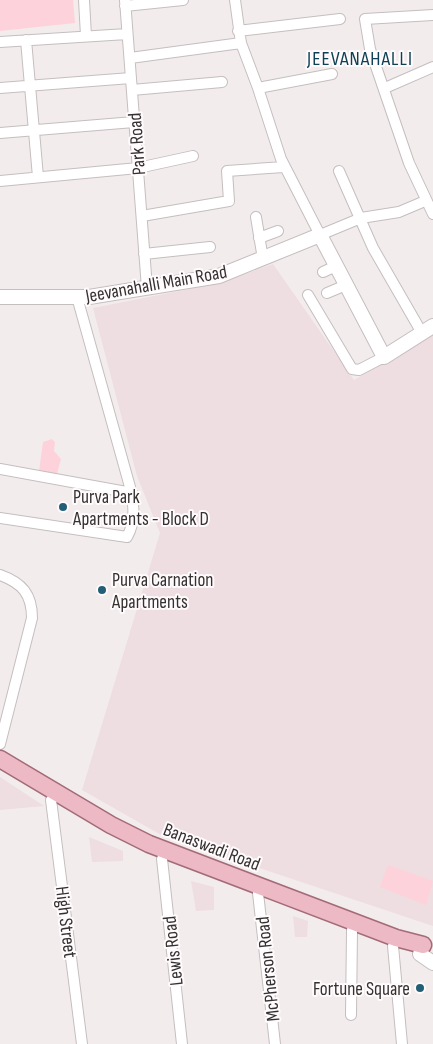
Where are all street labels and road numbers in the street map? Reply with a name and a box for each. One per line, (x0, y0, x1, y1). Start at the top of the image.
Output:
street label: Park Road (124, 112, 151, 176)
street label: Jeevanahalli Main Road (83, 261, 229, 308)
street label: Banaswadi Road (160, 818, 263, 876)
street label: High Street (50, 885, 81, 960)
street label: Lewis Road (158, 915, 189, 987)
street label: McPherson Road (252, 915, 285, 1022)

